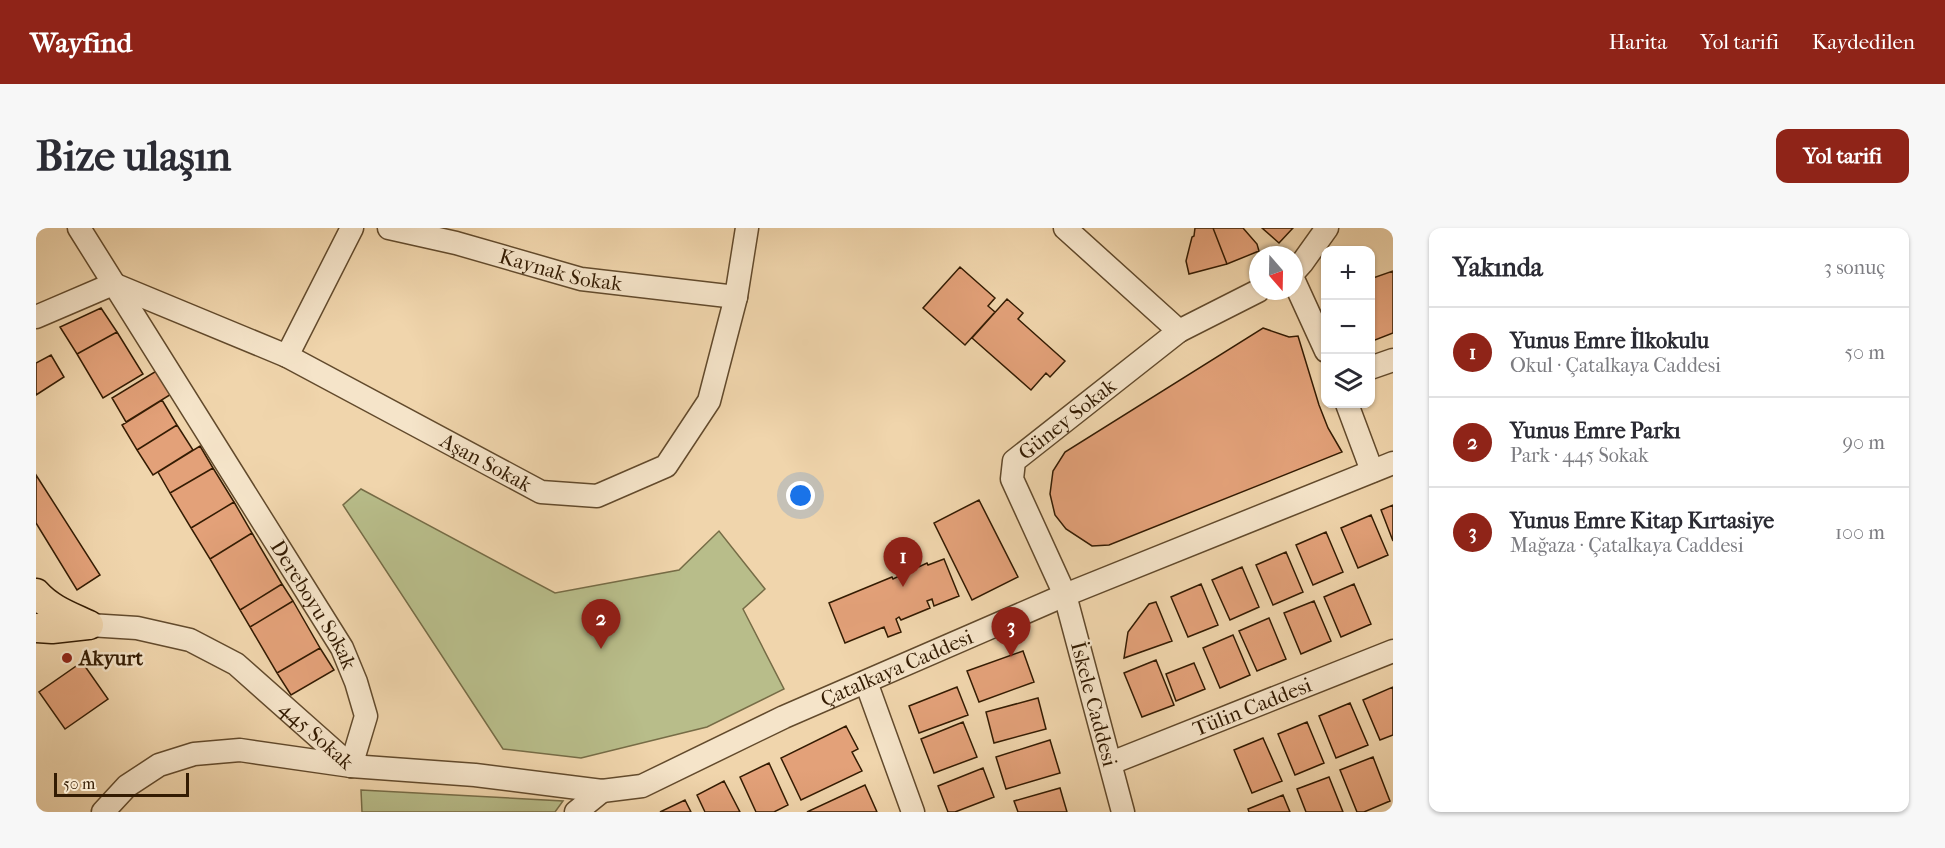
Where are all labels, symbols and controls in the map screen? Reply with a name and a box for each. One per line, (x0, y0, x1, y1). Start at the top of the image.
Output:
text: Wayfind (30, 26, 132, 59)
text: Harita (1609, 30, 1667, 54)
text: Yol tarifi (1700, 30, 1779, 54)
text: Kaydedilen (1812, 30, 1915, 54)
button: Yol tarifi (1776, 129, 1909, 183)
text: Bize ulaşın (36, 132, 231, 181)
street label: Kaynak Sokak (496, 244, 624, 296)
north arrow (1249, 246, 1303, 300)
map controls (1321, 246, 1375, 408)
button: + (1321, 246, 1375, 300)
text: Yakında (1453, 252, 1543, 283)
text: 3 sonuç (1824, 256, 1885, 279)
button: − (1321, 300, 1375, 354)
text: Yunus Emre İlkokulu (1510, 328, 1709, 354)
text: 1 (1469, 341, 1476, 364)
text: 50 m (1844, 341, 1885, 364)
button: layers (1321, 354, 1375, 408)
text: Okul · Çatalkaya Caddesi (1510, 354, 1721, 377)
street label: Güney Sokak (1014, 373, 1121, 465)
text: Yunus Emre Parkı (1510, 418, 1681, 444)
street label: Aşan Sokak (435, 428, 536, 497)
text: 2 (1467, 431, 1478, 454)
text: 90 m (1843, 431, 1885, 454)
text: Park · 445 Sokak (1510, 444, 1649, 467)
your location (786, 481, 815, 510)
text: Yunus Emre Kitap Kırtasiye (1510, 508, 1774, 534)
text: 3 (1468, 521, 1477, 544)
text: 100 m (1835, 521, 1885, 544)
text: Mağaza · Çatalkaya Caddesi (1510, 534, 1744, 557)
street label: Dereboyu Sokak (265, 536, 362, 673)
pin: 1 (884, 538, 922, 587)
pin: 2 (582, 600, 620, 649)
pin: 3 (992, 608, 1030, 657)
street label: Çatalkaya Caddesi (817, 625, 976, 713)
street label: İskele Caddesi (1066, 639, 1122, 769)
place label: Akyurt (77, 646, 144, 670)
marker: Akyurt (60, 651, 74, 665)
street label: Tülin Caddesi (1190, 673, 1315, 741)
street label: 445 Sokak (275, 696, 359, 775)
scale bar (54, 770, 189, 798)
text: 50 m (63, 774, 95, 793)

